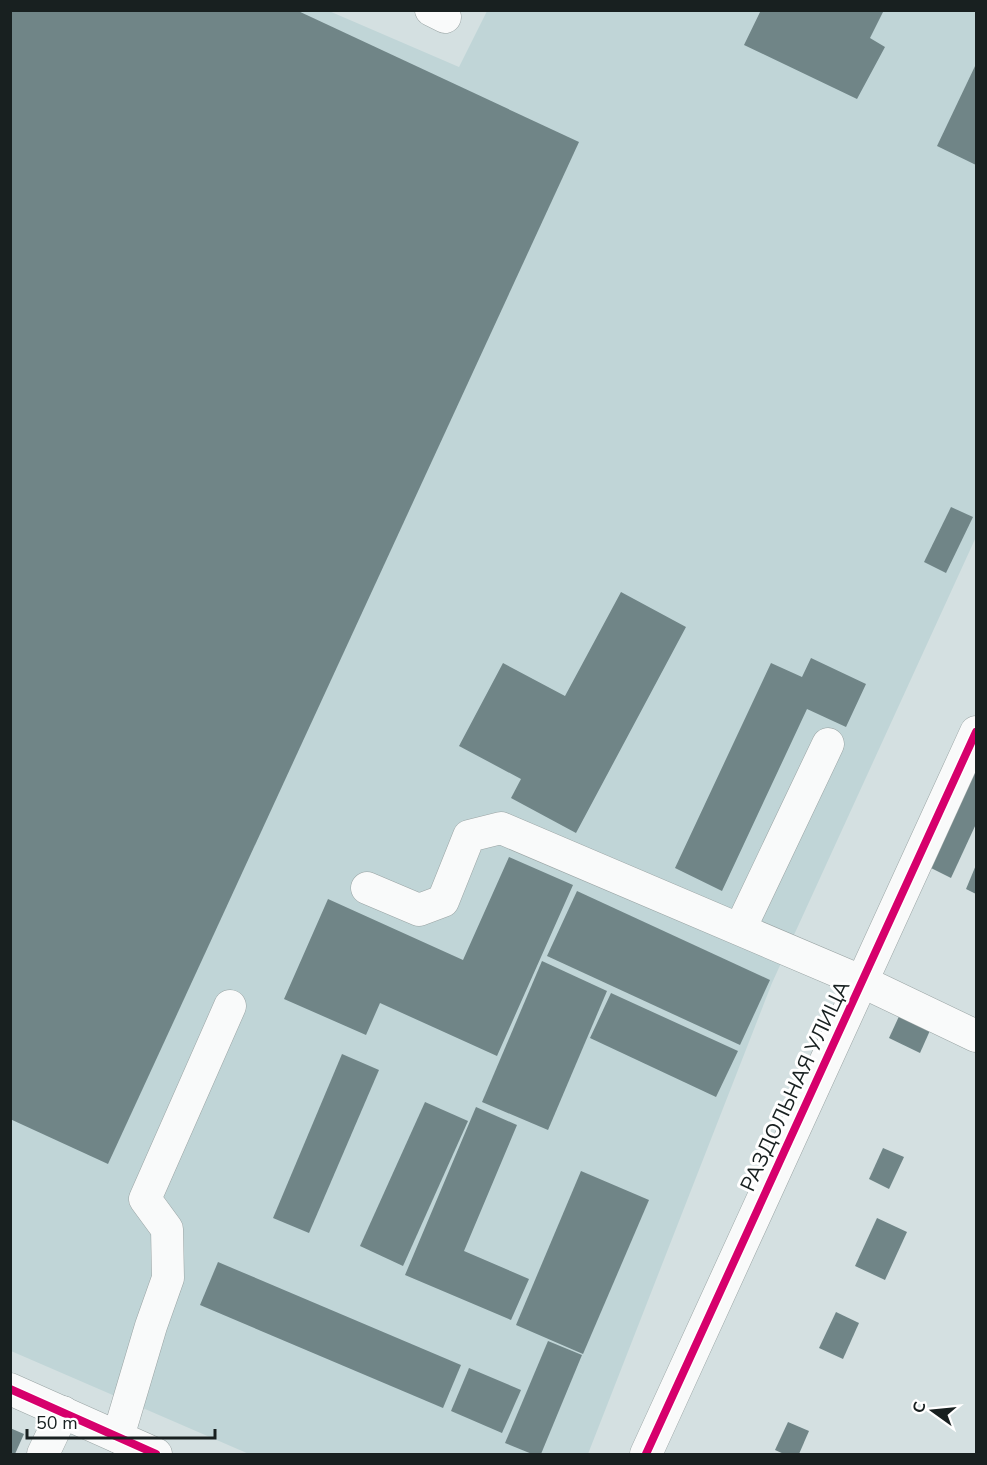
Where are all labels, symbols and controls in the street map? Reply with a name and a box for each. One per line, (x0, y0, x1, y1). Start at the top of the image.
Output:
street label: РАЗДОЛЬНАЯ УЛИЦА (734, 976, 856, 1196)
north arrow (903, 1381, 963, 1441)
text: С (907, 1399, 932, 1415)
scale bar (27, 1402, 214, 1440)
text: 50 m (36, 1411, 78, 1435)

